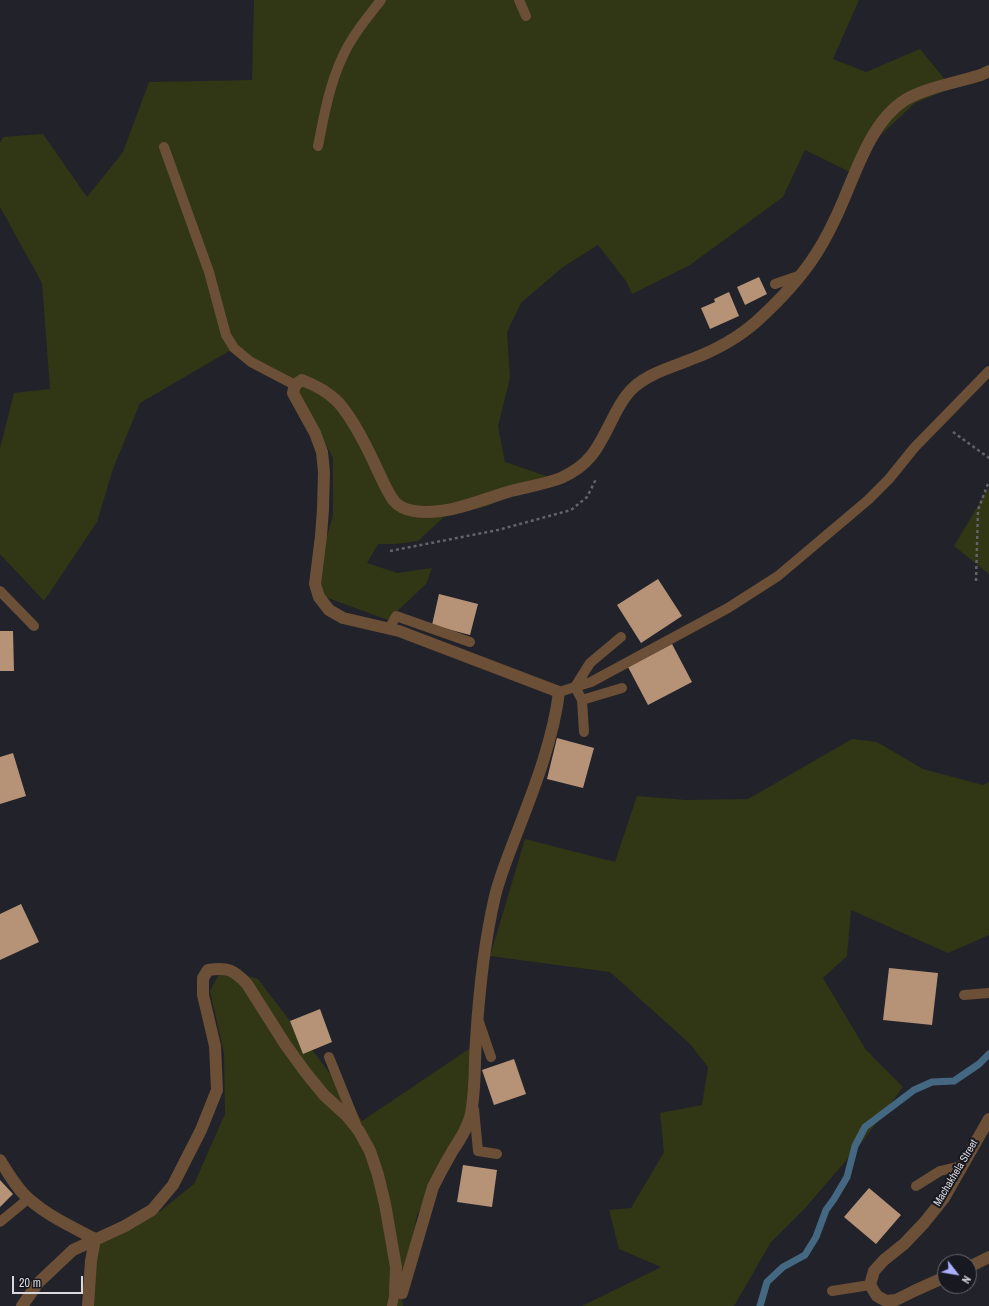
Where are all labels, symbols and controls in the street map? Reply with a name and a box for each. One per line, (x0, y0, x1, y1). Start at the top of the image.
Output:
street label: Machakhela Street (931, 1137, 981, 1209)
north arrow (937, 1254, 977, 1294)
scale bar (14, 1268, 85, 1294)
text: N (959, 1273, 974, 1286)
text: 20 m (19, 1275, 41, 1291)

